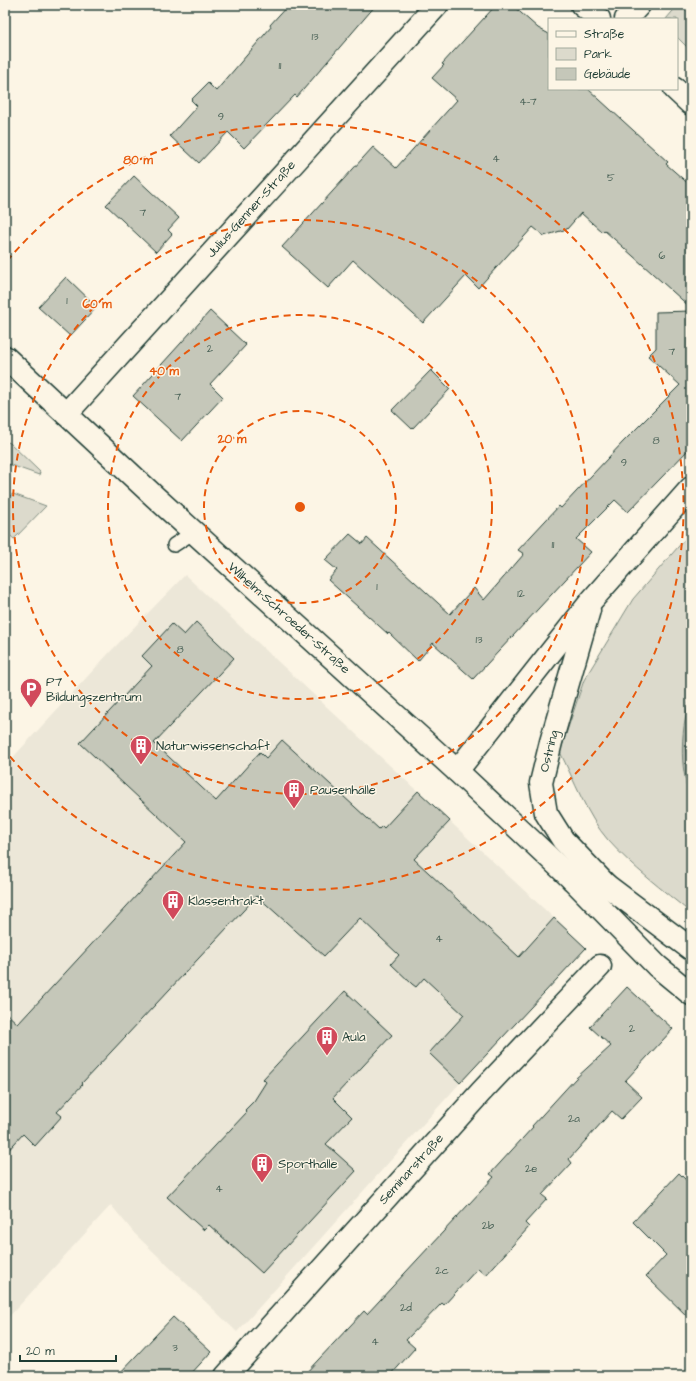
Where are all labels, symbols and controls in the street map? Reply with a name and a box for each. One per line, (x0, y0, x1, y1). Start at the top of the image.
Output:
legend (548, 18, 678, 90)
text: Straße (584, 26, 625, 43)
house number: 13 (311, 29, 319, 44)
text: Park (584, 46, 612, 63)
house number: 11 (279, 58, 282, 73)
text: Gebäude (584, 66, 631, 83)
house number: 4-7 (519, 94, 537, 109)
house number: 9 (218, 109, 224, 124)
house number: 4 (492, 151, 500, 166)
text: 80 m (123, 152, 153, 169)
street label: Julius-Genner-Straße (202, 156, 300, 262)
house number: 5 (607, 170, 615, 185)
house number: 7 (140, 205, 147, 220)
house number: 6 (659, 248, 666, 263)
house number: 1 (66, 293, 68, 308)
text: 60 m (82, 296, 112, 313)
house number: 2 (207, 341, 214, 356)
house number: 7 (669, 344, 676, 359)
text: 40 m (149, 363, 180, 380)
house number: 7 (175, 389, 182, 404)
text: 20 m (217, 431, 247, 448)
house number: 8 (652, 433, 660, 448)
house number: 9 (621, 455, 627, 470)
centre of rings (293, 500, 307, 514)
house number: 11 (552, 537, 555, 552)
street label: Wilhelm-Schroeder-Straße (224, 558, 354, 678)
house number: 1 (376, 579, 378, 594)
house number: 12 (517, 586, 526, 601)
house number: 13 (475, 632, 483, 647)
house number: 8 (176, 642, 184, 657)
place label: P7 Bildungszentrum (46, 673, 142, 707)
parking icon: P7 Bildungszentrum (18, 676, 44, 709)
street label: Ostring (535, 728, 564, 774)
building icon: Naturwissenschaft (128, 733, 154, 766)
place label: Naturwissenschaft (156, 737, 270, 755)
building icon: Pausenhalle (281, 777, 307, 810)
place label: Pausenhalle (310, 781, 376, 799)
building icon: Klassentrakt (160, 888, 186, 921)
place label: Klassentrakt (188, 892, 264, 910)
house number: 4 (435, 931, 443, 946)
house number: 2 (629, 1021, 636, 1036)
building icon: Aula (314, 1024, 340, 1057)
place label: Aula (342, 1028, 366, 1046)
house number: 2a (568, 1111, 580, 1126)
street label: Seminarstraße (374, 1130, 448, 1208)
building icon: Sporthalle (249, 1151, 275, 1184)
place label: Sporthalle (278, 1155, 338, 1173)
house number: 2e (525, 1161, 537, 1176)
house number: 4 (215, 1181, 223, 1196)
house number: 2b (482, 1218, 494, 1233)
house number: 2c (435, 1263, 449, 1278)
house number: 2d (400, 1300, 412, 1315)
house number: 4 (371, 1334, 379, 1349)
scale bar (20, 1337, 116, 1363)
house number: 3 (172, 1340, 178, 1355)
text: 20 m (26, 1343, 55, 1360)

